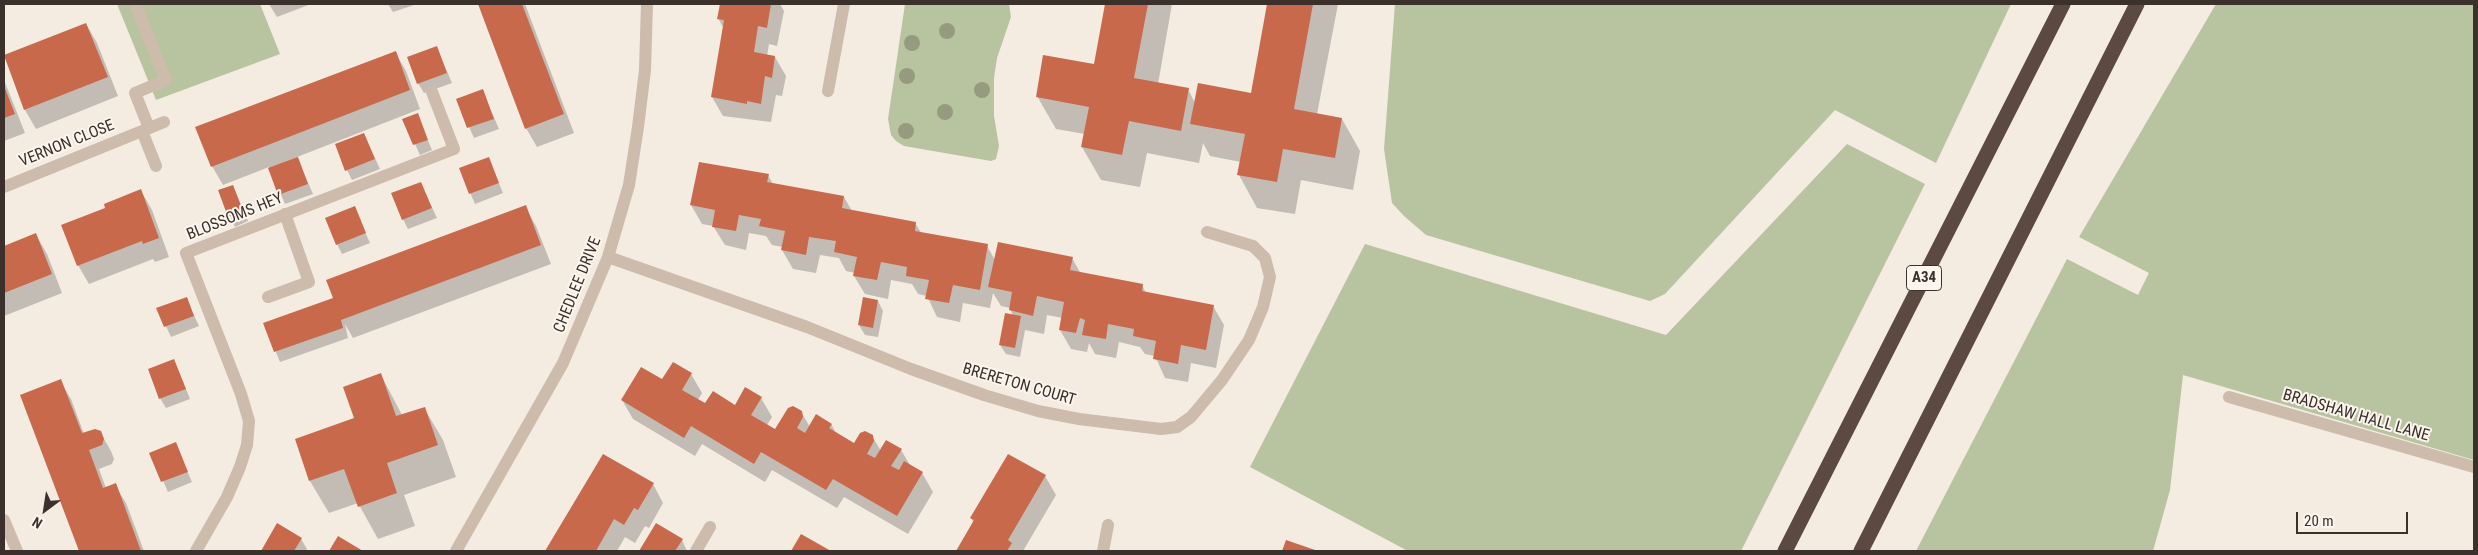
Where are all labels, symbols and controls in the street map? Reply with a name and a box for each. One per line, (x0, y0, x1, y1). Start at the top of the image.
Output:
street label: VERNON CLOSE (17, 116, 117, 172)
street label: BLOSSOMS HEY (184, 189, 286, 245)
street label: CHEDLEE DRIVE (550, 234, 606, 336)
road number: A34 (1906, 266, 1942, 290)
street label: BRERETON COURT (960, 360, 1078, 410)
street label: BRADSHAW HALL LANE (2281, 386, 2431, 446)
north arrow (20, 485, 70, 535)
scale bar (2298, 502, 2410, 534)
text: 20 m (2304, 512, 2334, 530)
text: N (29, 514, 45, 532)

